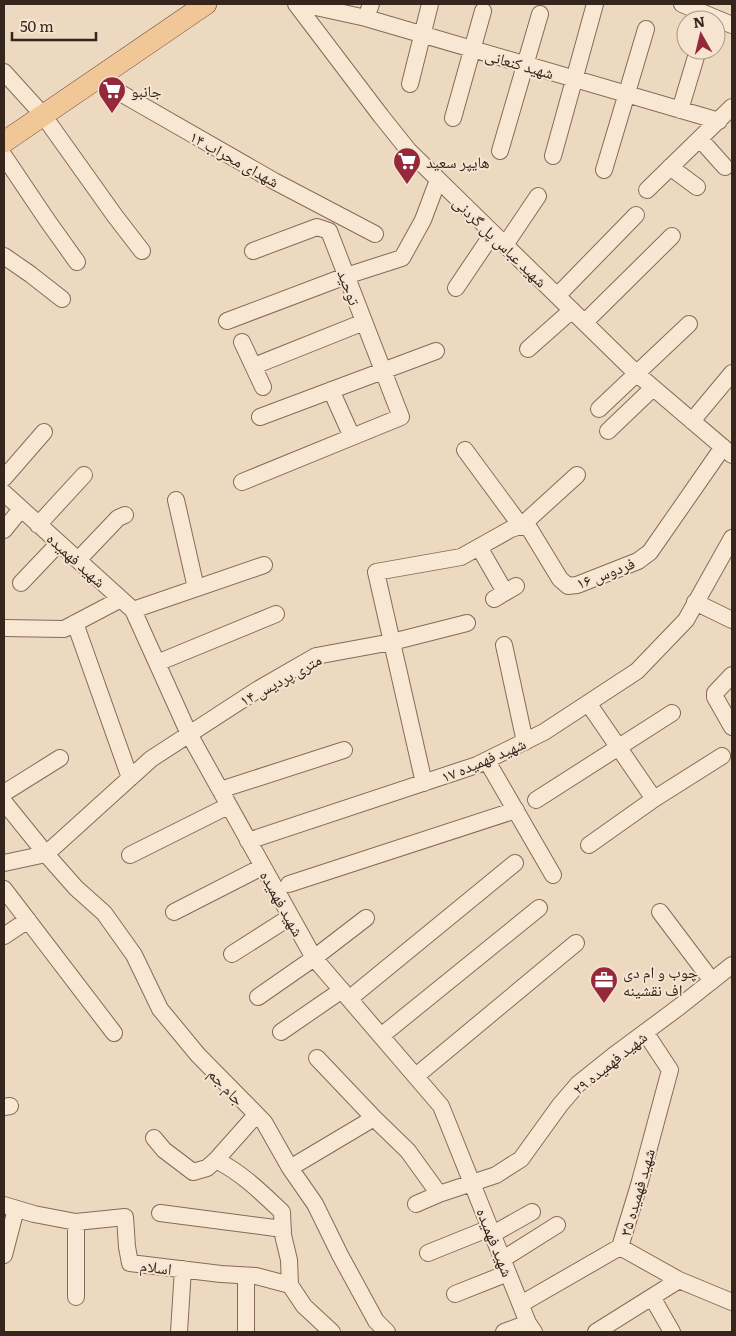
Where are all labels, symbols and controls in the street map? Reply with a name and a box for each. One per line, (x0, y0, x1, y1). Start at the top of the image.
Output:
scale bar (12, 10, 96, 42)
north arrow (676, 10, 726, 60)
text: N (692, 10, 707, 32)
text: 50 m (20, 14, 54, 37)
street label: شهید کنعانی (483, 42, 557, 84)
supermarket icon: جانبو (97, 75, 127, 114)
place label: جانبو (131, 78, 162, 102)
street label: شهدای محراب ۱۴ (186, 123, 284, 193)
supermarket icon: هایپر سعید (392, 146, 422, 185)
place label: هایپر سعید (426, 149, 490, 173)
street label: شهید عباس پل گردنی (449, 190, 553, 292)
street label: توحید (332, 266, 368, 309)
street label: شهید فهمیده (42, 526, 112, 592)
street label: فردوس ۱۶ (572, 550, 638, 594)
street label: ۱۴ متری پردیس (235, 647, 325, 711)
street label: شهید فهمیده ۱۷ (437, 730, 529, 788)
street label: شهید فهمیده (255, 865, 311, 941)
place label: چوب و ام دی اف نقشینه (623, 959, 698, 1001)
office icon: چوب و ام دی اف نقشینه (589, 965, 619, 1004)
street label: شهید فهمیده ۲۹ (566, 1024, 652, 1100)
street label: جام جم (203, 1062, 251, 1110)
street label: شهید فهمیده ۳۵ (612, 1145, 660, 1239)
street label: شهید فهمیده (471, 1204, 521, 1280)
street label: اسلام (139, 1252, 173, 1280)

